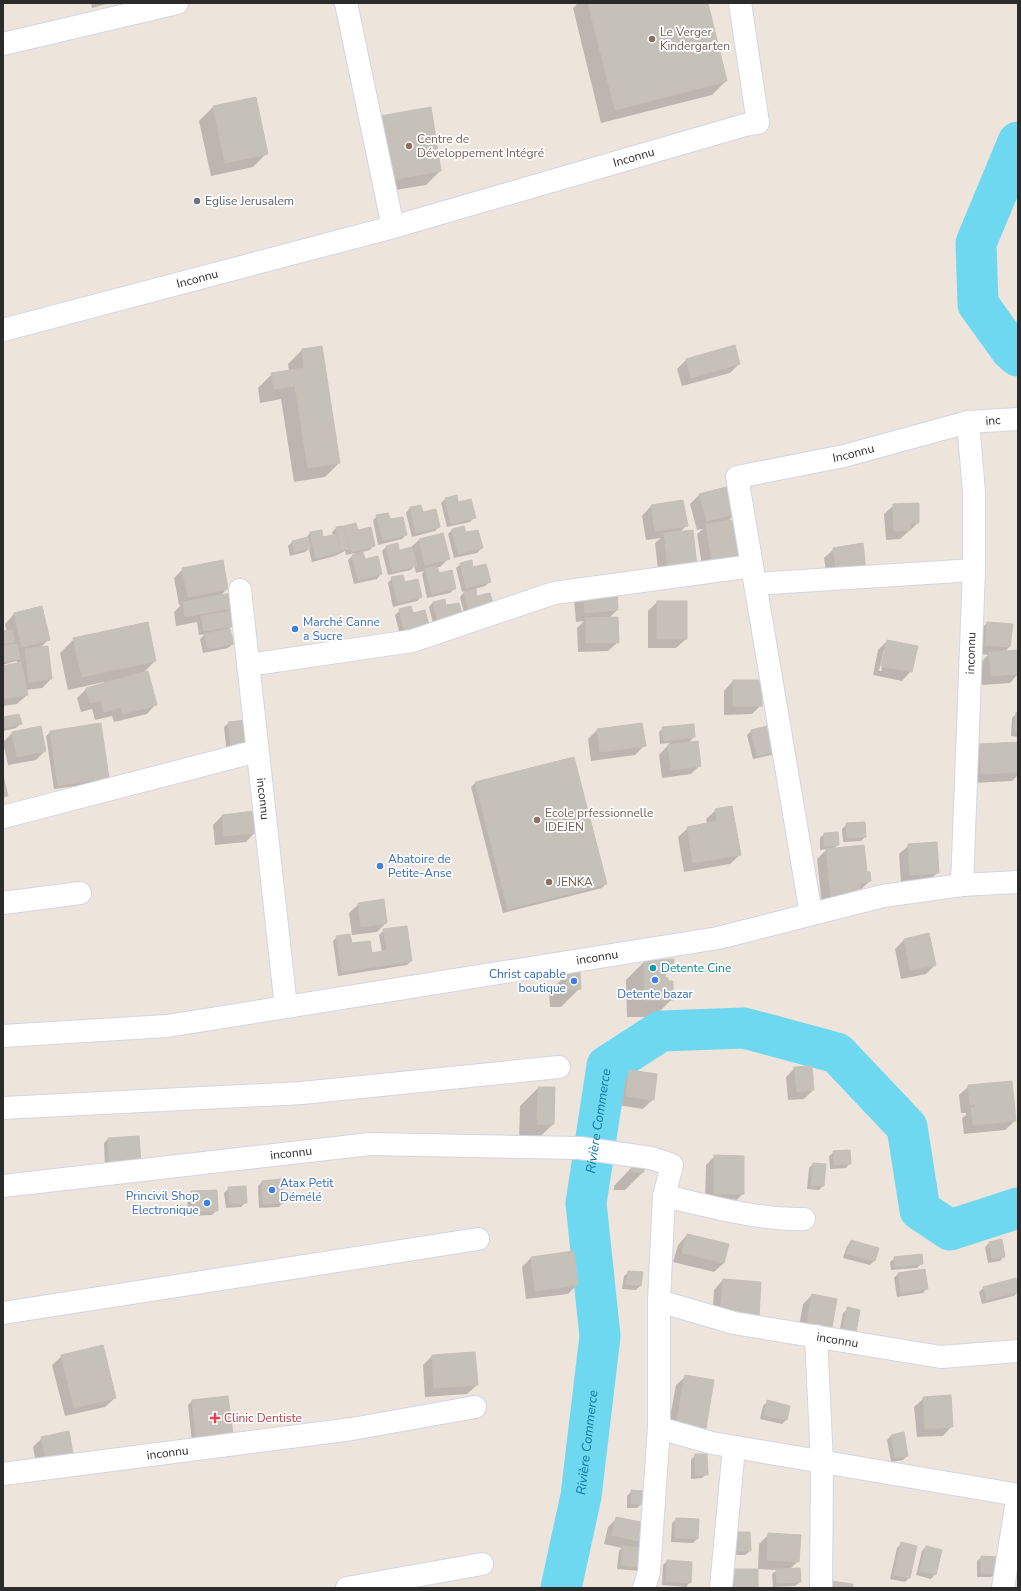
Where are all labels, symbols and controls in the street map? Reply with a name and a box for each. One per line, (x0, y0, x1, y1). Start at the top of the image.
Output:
place label: Le Verger Kindergarten (660, 24, 730, 54)
marker: Le Verger Kindergarten (647, 34, 657, 44)
place label: Centre de Développement Intégré (417, 131, 544, 161)
marker: Centre de Développement Intégré (404, 141, 414, 151)
street label: Inconnu (611, 144, 656, 171)
place label: Eglise Jerusalem (205, 193, 294, 209)
marker: Eglise Jerusalem (192, 196, 202, 206)
street label: Inconnu (175, 266, 220, 292)
street label: inc (985, 412, 1002, 429)
street label: Inconnu (831, 440, 876, 466)
place label: Marché Canne a Sucre (303, 614, 380, 644)
marker: Marché Canne a Sucre (290, 624, 300, 634)
street label: inconnu (962, 632, 980, 675)
street label: inconnu (253, 777, 273, 821)
place label: Ecole prfessionnelle IDEJEN (545, 805, 653, 835)
marker: Ecole prfessionnelle IDEJEN (532, 815, 542, 825)
place label: Abatoire de Petite-Anse (388, 851, 452, 881)
marker: Abatoire de Petite-Anse (375, 861, 385, 871)
place label: JENKA (556, 874, 593, 890)
marker: JENKA (544, 877, 554, 887)
street label: inconnu (575, 946, 619, 969)
place label: Detente Cine (661, 960, 731, 976)
marker: Detente Cine (648, 963, 658, 973)
place label: Christ capable boutique (489, 966, 566, 996)
marker: Detente bazar (650, 975, 660, 985)
marker: Christ capable boutique (569, 976, 579, 986)
place label: Detente bazar (617, 986, 694, 1002)
water label: Rivière Commerce (582, 1067, 615, 1174)
street label: inconnu (269, 1143, 313, 1163)
place label: Atax Petit Démélé (280, 1175, 334, 1205)
marker: Atax Petit Démélé (267, 1185, 277, 1195)
place label: Princivil Shop Electronique (126, 1188, 199, 1218)
marker: Princivil Shop Electronique (202, 1198, 212, 1208)
street label: inconnu (815, 1329, 860, 1351)
water label: Rivière Commerce (572, 1389, 603, 1496)
place label: Clinic Dentiste (224, 1410, 302, 1426)
marker: Clinic Dentiste (209, 1412, 221, 1424)
street label: inconnu (146, 1442, 190, 1463)

